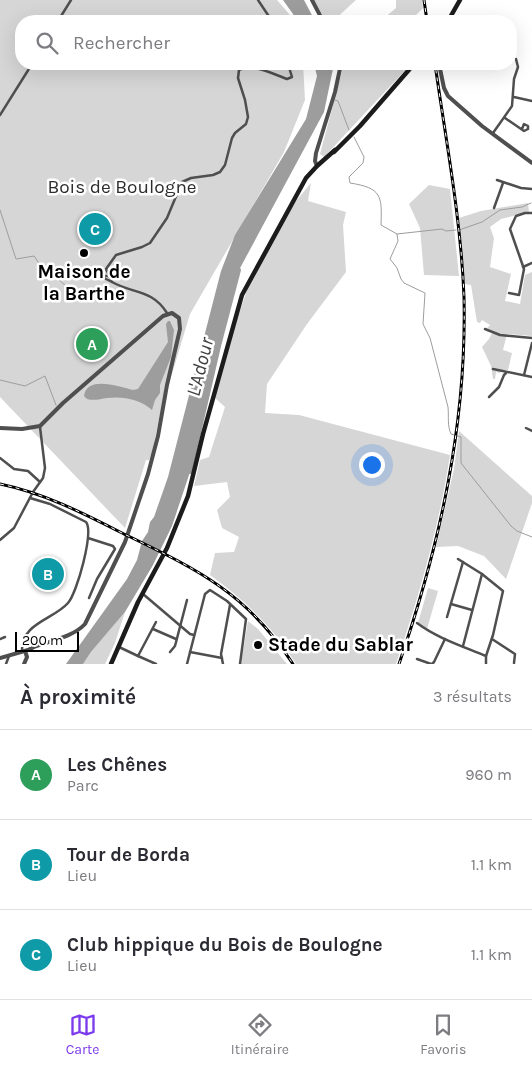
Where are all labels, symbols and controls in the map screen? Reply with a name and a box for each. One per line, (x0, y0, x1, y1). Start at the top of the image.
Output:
search box (15, 15, 517, 70)
icon: search (33, 29, 61, 57)
text: Rechercher (73, 32, 170, 54)
park label: Bois de Boulogne (47, 176, 197, 198)
pin: C (79, 210, 111, 248)
marker: Maison de la Barthe (78, 247, 90, 259)
place label: Maison de la Barthe (37, 261, 131, 305)
pin: A (76, 325, 108, 363)
water label: L'Adour (182, 334, 219, 399)
your location (359, 452, 385, 478)
pin: B (32, 555, 64, 593)
scale bar (15, 629, 79, 652)
text: 200 m (22, 632, 63, 649)
place label: Stade du Sablar (268, 634, 413, 656)
marker: Stade du Sablar (252, 639, 264, 651)
text: À proximité (20, 685, 136, 709)
text: 3 résultats (433, 687, 512, 706)
text: Les Chênes (67, 754, 167, 776)
text: A (31, 765, 41, 784)
text: 960 m (465, 765, 512, 784)
text: Parc (67, 776, 99, 795)
text: Tour de Borda (67, 844, 190, 866)
text: B (31, 855, 41, 874)
text: 1.1 km (471, 855, 512, 874)
text: Lieu (67, 866, 97, 885)
text: Club hippique du Bois de Boulogne (67, 934, 383, 956)
text: C (31, 945, 41, 964)
text: 1.1 km (471, 945, 512, 964)
text: Lieu (67, 956, 97, 975)
tab: Carte (66, 1011, 99, 1058)
tab: Itinéraire (231, 1011, 289, 1058)
tab: Favoris (420, 1011, 466, 1058)

